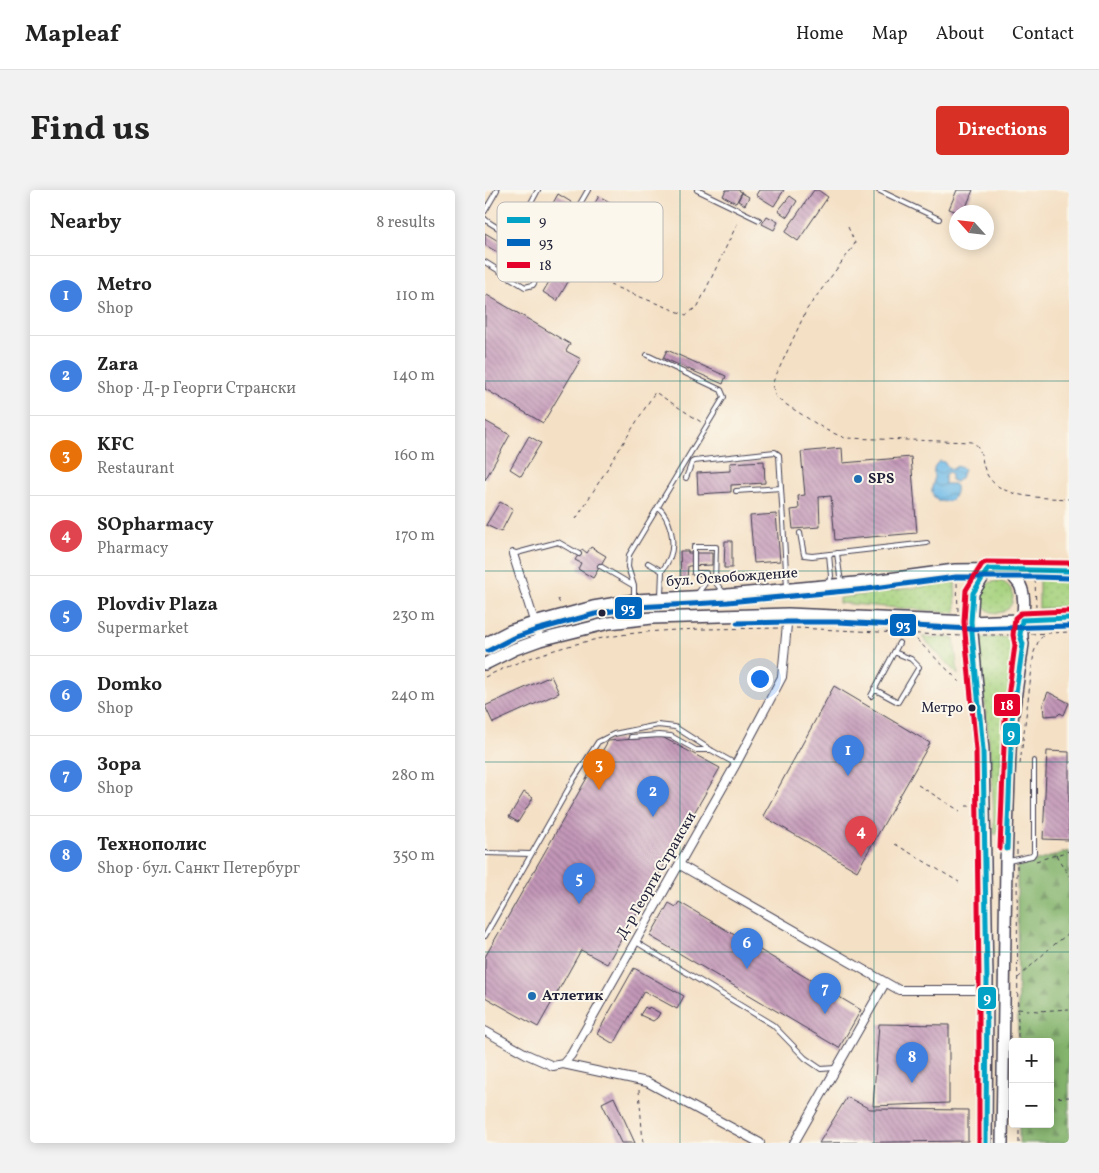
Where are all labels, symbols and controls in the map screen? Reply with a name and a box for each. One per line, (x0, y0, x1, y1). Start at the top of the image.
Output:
text: Mapleaf (25, 18, 119, 52)
text: Home (796, 22, 844, 47)
text: Map (872, 22, 908, 47)
text: About (936, 22, 984, 47)
text: Contact (1012, 22, 1074, 47)
text: Find us (30, 106, 150, 154)
button: Directions (936, 106, 1069, 155)
legend (497, 202, 663, 282)
north arrow (949, 205, 994, 250)
text: Nearby (50, 208, 121, 237)
text: 8 results (376, 212, 435, 234)
text: 9 (539, 212, 546, 231)
text: 93 (539, 234, 553, 253)
text: 18 (539, 257, 552, 276)
text: Metro (97, 272, 152, 298)
text: 1 (63, 285, 69, 307)
text: 110 m (396, 285, 435, 307)
text: Shop (97, 298, 133, 320)
text: Zara (97, 352, 138, 378)
text: 2 (62, 365, 70, 387)
text: 140 m (393, 365, 435, 387)
text: Shop · Д-р Георги Странски (97, 378, 296, 400)
text: KFC (97, 432, 134, 458)
text: 3 (62, 445, 70, 467)
text: 160 m (394, 445, 435, 467)
text: Restaurant (97, 458, 175, 480)
place label: SPS (868, 469, 894, 490)
marker: SPS (852, 473, 864, 485)
text: SOpharmacy (97, 512, 214, 538)
text: 4 (61, 525, 71, 547)
text: 170 m (395, 525, 435, 547)
text: Pharmacy (97, 538, 168, 560)
street label: бул. Освобождение (665, 563, 799, 593)
text: Plovdiv Plaza (97, 592, 218, 618)
line badge: 93 (614, 596, 643, 620)
text: 93 (621, 600, 635, 619)
text: 5 (62, 605, 70, 627)
text: 230 m (392, 605, 435, 627)
unlabelled marker (597, 608, 607, 618)
line badge: 93 (889, 613, 917, 637)
text: 93 (896, 617, 910, 636)
text: Supermarket (97, 618, 189, 640)
your location (747, 666, 773, 692)
text: Domko (97, 672, 162, 698)
text: 6 (62, 685, 70, 707)
text: 240 m (391, 685, 435, 707)
line badge: 18 (993, 693, 1021, 717)
text: 18 (1000, 697, 1014, 716)
text: Shop (97, 698, 133, 720)
place label: Метро (921, 699, 963, 718)
marker: Метро (967, 703, 977, 713)
line badge: 9 (1002, 722, 1021, 746)
text: 9 (1007, 726, 1015, 745)
pin: 1 (832, 735, 864, 776)
pin: 3 (583, 749, 615, 790)
text: Зора (97, 752, 141, 778)
text: 7 (62, 765, 70, 787)
text: 280 m (391, 765, 435, 787)
pin: 2 (637, 776, 669, 817)
text: Shop (97, 778, 133, 800)
street label: Д-р Георги Странски (612, 808, 702, 944)
pin: 4 (845, 816, 877, 857)
text: Технополис (97, 832, 207, 858)
text: 8 (62, 845, 70, 867)
text: 350 m (392, 845, 435, 867)
text: Shop · бул. Санкт Петербург (97, 858, 300, 880)
pin: 5 (563, 863, 595, 904)
pin: 6 (731, 928, 763, 969)
pin: 7 (809, 973, 841, 1014)
place label: Атлетик (542, 986, 603, 1007)
line badge: 9 (977, 986, 997, 1010)
marker: Атлетик (526, 990, 538, 1002)
text: 9 (983, 990, 991, 1009)
map controls (1009, 1038, 1054, 1128)
button: + (1009, 1038, 1054, 1083)
pin: 8 (896, 1042, 928, 1083)
button: − (1009, 1083, 1054, 1128)

